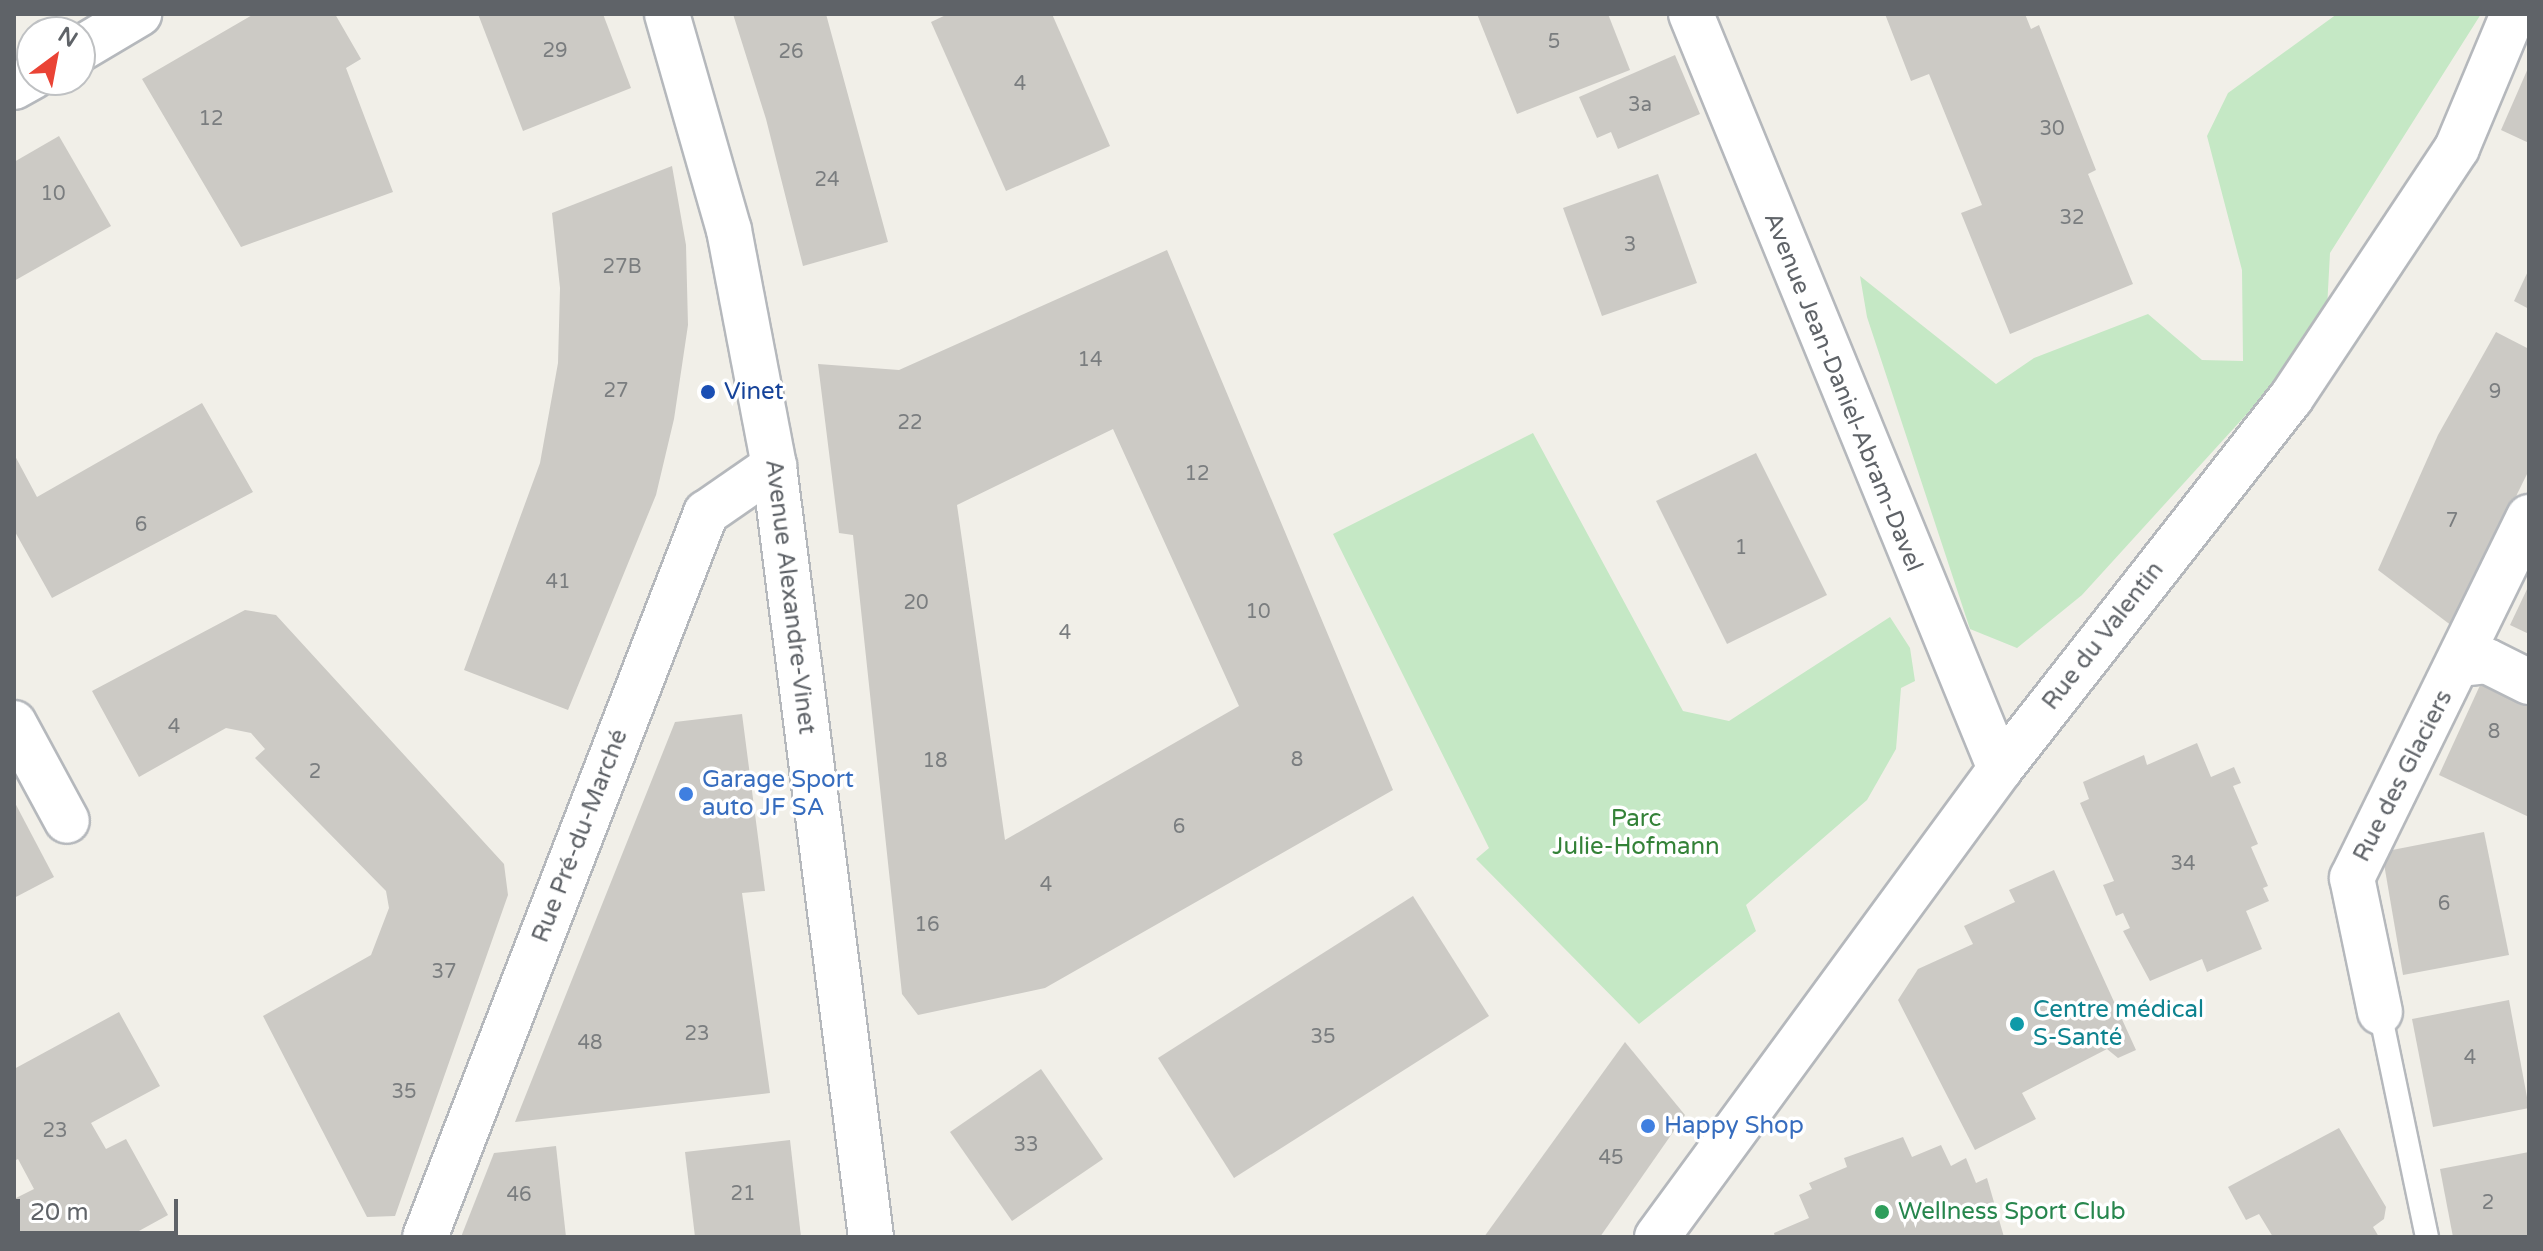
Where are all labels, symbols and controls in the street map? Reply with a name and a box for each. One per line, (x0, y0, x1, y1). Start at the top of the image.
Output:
north arrow (16, 16, 96, 96)
text: N (53, 22, 82, 53)
house number: 5 (1548, 30, 1560, 54)
house number: 29 (542, 39, 568, 63)
house number: 26 (778, 40, 804, 64)
house number: 4 (1014, 72, 1026, 96)
house number: 3a (1628, 93, 1652, 117)
house number: 12 (198, 107, 224, 131)
house number: 30 (2039, 117, 2065, 141)
house number: 24 (814, 168, 840, 192)
house number: 10 (40, 182, 66, 206)
house number: 32 (2059, 206, 2085, 230)
street label: Avenue Jean-Daniel-Abram-Davel (1758, 208, 1928, 576)
house number: 3 (1624, 233, 1636, 257)
house number: 27B (603, 255, 641, 279)
house number: 14 (1077, 348, 1103, 372)
place label: Vinet (724, 378, 784, 406)
house number: 27 (603, 379, 629, 403)
house number: 9 (2489, 380, 2501, 404)
marker: Vinet (699, 383, 717, 401)
house number: 22 (897, 411, 923, 435)
street label: Avenue Alexandre-Vinet (759, 458, 821, 736)
house number: 12 (1184, 462, 1210, 486)
house number: 7 (2446, 509, 2458, 533)
house number: 6 (135, 513, 147, 537)
house number: 1 (1735, 536, 1747, 560)
street label: Rue du Valentin (2036, 556, 2170, 716)
house number: 41 (545, 570, 571, 594)
house number: 20 (903, 591, 929, 615)
house number: 10 (1245, 600, 1271, 624)
house number: 4 (1059, 621, 1071, 645)
street label: Rue des Glaciers (2347, 685, 2459, 867)
house number: 4 (168, 715, 180, 739)
house number: 8 (2488, 720, 2500, 744)
street label: Rue Pré-du-Marché (526, 725, 634, 947)
house number: 8 (1291, 748, 1303, 772)
house number: 18 (922, 749, 948, 773)
house number: 2 (309, 760, 321, 784)
place label: Garage Sport auto JF SA (702, 766, 854, 822)
marker: Garage Sport auto JF SA (677, 785, 695, 803)
park label: Parc Julie-Hofmann (1552, 805, 1720, 861)
house number: 6 (1173, 815, 1185, 839)
house number: 34 (2170, 852, 2196, 876)
house number: 4 (1040, 873, 1052, 897)
house number: 6 (2438, 892, 2450, 916)
house number: 16 (914, 913, 940, 937)
house number: 37 (431, 960, 457, 984)
place label: Centre médical S-Santé (2033, 996, 2204, 1052)
marker: Centre médical S-Santé (2008, 1015, 2026, 1033)
house number: 23 (684, 1022, 710, 1046)
house number: 35 (1310, 1025, 1336, 1049)
house number: 48 (577, 1031, 603, 1055)
house number: 4 (2464, 1046, 2476, 1070)
house number: 35 (391, 1080, 417, 1104)
place label: Happy Shop (1664, 1112, 1804, 1140)
marker: Happy Shop (1639, 1117, 1657, 1135)
house number: 23 (42, 1119, 68, 1143)
house number: 33 (1013, 1133, 1039, 1157)
house number: 45 (1598, 1146, 1624, 1170)
house number: 21 (730, 1182, 756, 1206)
scale bar (20, 1183, 182, 1233)
house number: 46 (506, 1183, 532, 1207)
house number: 2 (2482, 1191, 2494, 1215)
text: 20 m (30, 1198, 88, 1227)
place label: Wellness Sport Club (1898, 1198, 2126, 1226)
marker: Wellness Sport Club (1873, 1203, 1891, 1221)

